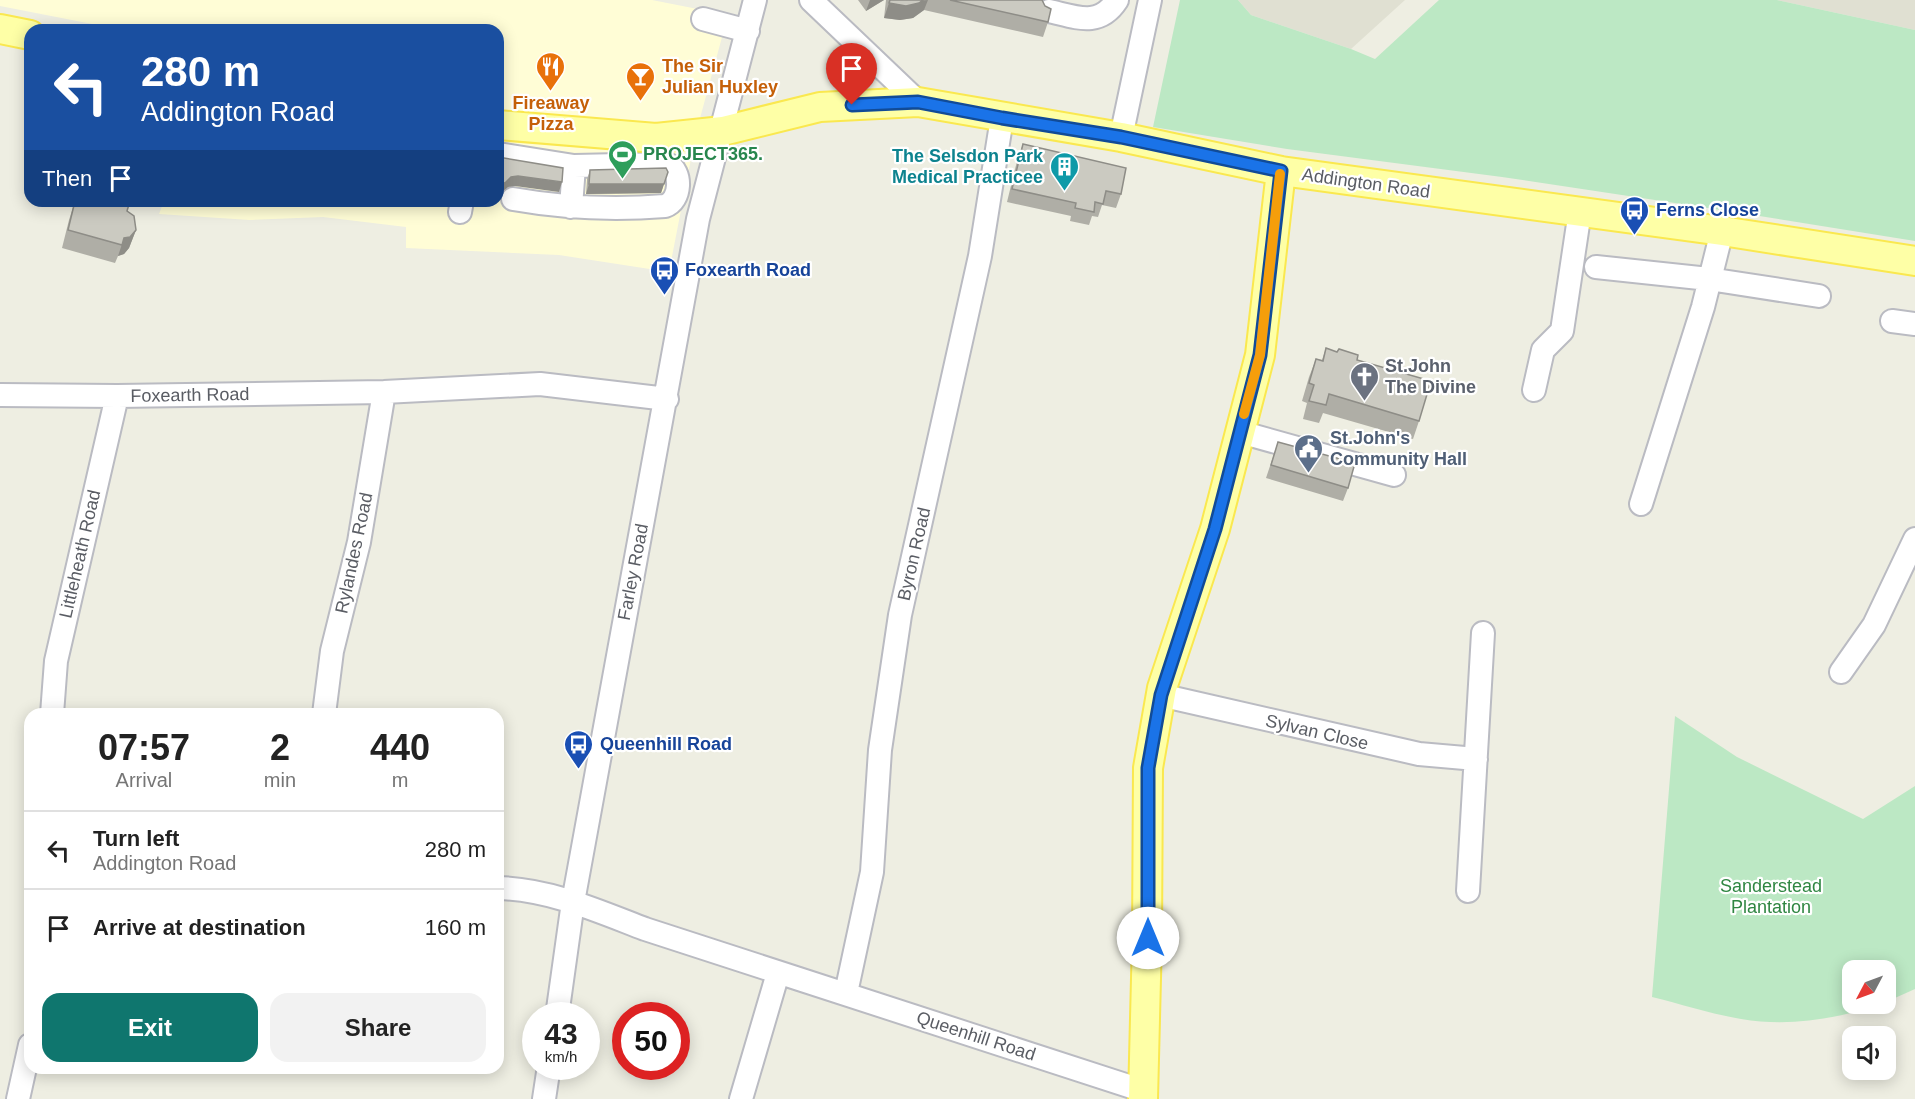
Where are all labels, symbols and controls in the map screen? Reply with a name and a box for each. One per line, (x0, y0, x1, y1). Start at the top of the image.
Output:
pin (826, 43, 877, 105)
icon: left (42, 48, 120, 126)
text: 280 m (141, 48, 260, 95)
restaurant icon: Fireaway Pizza (535, 50, 567, 92)
icon: arrive (835, 52, 868, 85)
place label: The Sir Julian Huxley (662, 56, 778, 97)
bar icon: The Sir Julian Huxley (625, 60, 657, 102)
place label: Fireaway Pizza (512, 93, 590, 134)
text: Addington Road (141, 97, 335, 127)
sports icon: PROJECT365. (606, 138, 638, 180)
place label: PROJECT365. (643, 144, 763, 164)
place label: The Selsdon Park Medical Practicee (892, 146, 1044, 187)
building icon: The Selsdon Park Medical Practicee (1048, 150, 1080, 192)
icon: arrive (104, 162, 137, 195)
street label: Addington Road (1301, 164, 1431, 202)
text: Then (42, 166, 92, 191)
bus stop icon: Ferns Close (1619, 194, 1651, 236)
place label: Ferns Close (1656, 200, 1759, 220)
bus stop icon: Foxearth Road (648, 254, 680, 296)
place label: Foxearth Road (685, 260, 811, 280)
place label: St.John The Divine (1385, 356, 1476, 397)
church icon: St.John The Divine (1348, 360, 1380, 402)
street label: Foxearth Road (130, 384, 250, 406)
place label: St.John's Community Hall (1330, 428, 1467, 469)
public building icon: St.John's Community Hall (1293, 432, 1325, 474)
street label: Littleheath Road (56, 488, 104, 620)
street label: Rylandes Road (331, 491, 377, 615)
street label: Byron Road (894, 505, 934, 603)
street label: Farley Road (614, 522, 652, 622)
street label: Sylvan Close (1264, 710, 1370, 754)
text: 07:57 (98, 727, 190, 768)
text: 2 (270, 727, 290, 768)
text: 440 (370, 727, 430, 768)
bus stop icon: Queenhill Road (563, 728, 595, 770)
place label: Queenhill Road (600, 734, 732, 754)
text: Arrival (116, 769, 172, 791)
text: min (264, 769, 296, 791)
text: m (392, 769, 408, 791)
text: Turn left (93, 826, 179, 851)
icon: left (42, 834, 75, 867)
text: 280 m (425, 837, 486, 862)
text: Addington Road (93, 852, 236, 874)
park label: Sanderstead Plantation (1720, 876, 1822, 917)
position arrow (1116, 906, 1180, 970)
icon: arrive (42, 912, 75, 945)
text: Arrive at destination (93, 915, 306, 940)
text: 160 m (425, 915, 486, 940)
north arrow (1842, 960, 1896, 1014)
map controls (1842, 960, 1896, 1080)
button: Exit (42, 993, 258, 1062)
button: Share (270, 993, 486, 1062)
speed limit sign: 50 (612, 1002, 690, 1080)
street label: Queenhill Road (914, 1007, 1038, 1065)
text: 43 (544, 1017, 578, 1050)
button: sound (1842, 1026, 1896, 1080)
text: km/h (545, 1048, 577, 1065)

